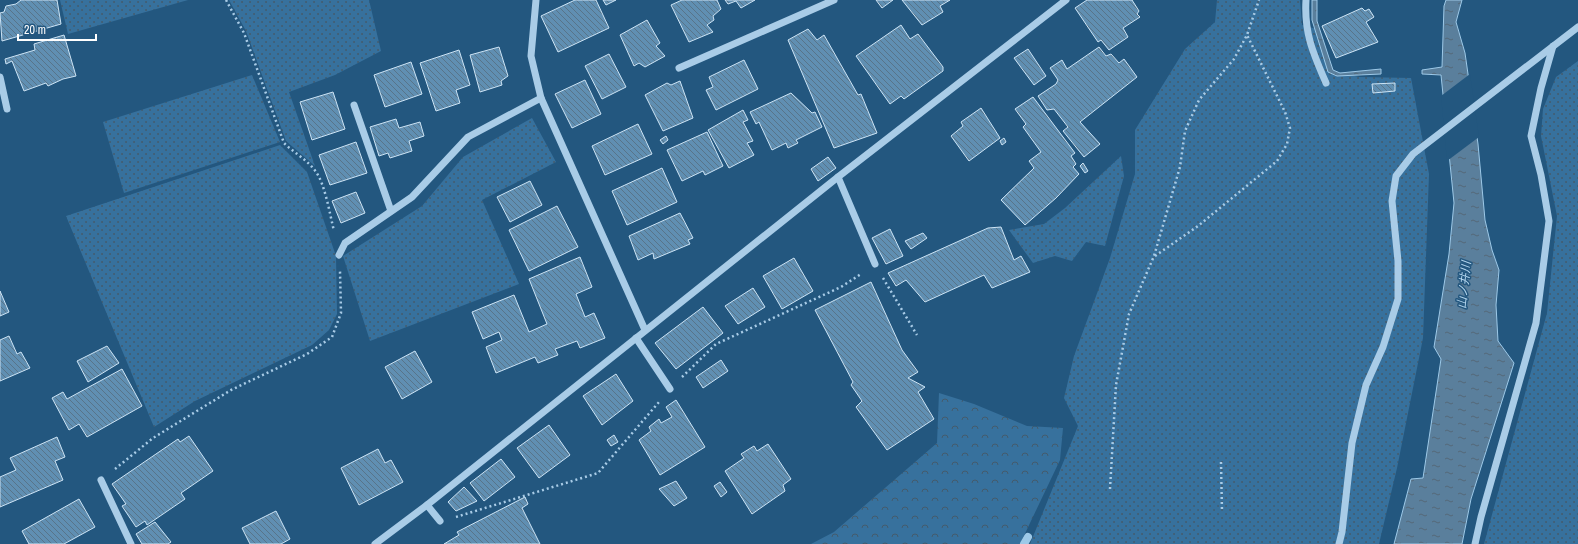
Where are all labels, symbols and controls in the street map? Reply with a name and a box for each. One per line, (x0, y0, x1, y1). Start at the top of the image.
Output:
scale bar (18, 16, 96, 42)
text: 20 m (24, 22, 46, 38)
water label: 山ノ井川 (1454, 258, 1475, 310)

